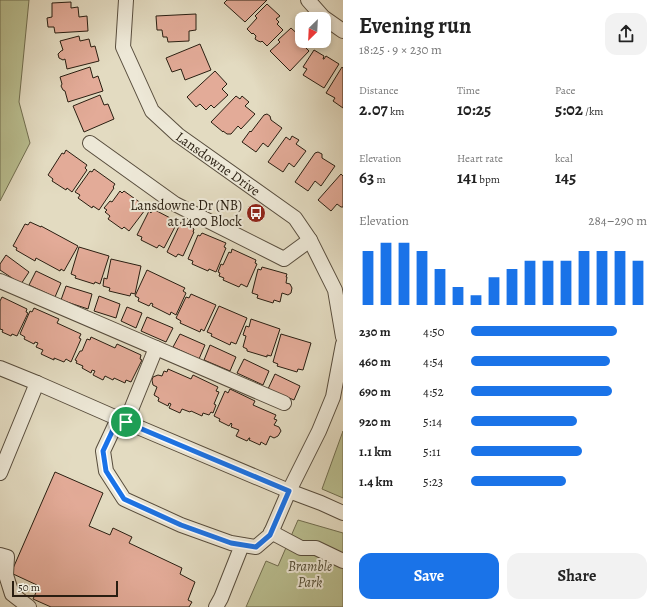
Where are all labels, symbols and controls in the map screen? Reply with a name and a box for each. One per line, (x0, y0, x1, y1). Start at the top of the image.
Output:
text: Evening run (359, 11, 471, 41)
north arrow (295, 12, 331, 48)
map controls (295, 12, 331, 48)
button: share (605, 13, 647, 55)
text: 18:25 · 9 × 230 m (359, 41, 442, 58)
text: Distance (359, 83, 398, 98)
text: Time (457, 83, 480, 98)
text: Pace (555, 83, 575, 98)
text: 2.07 (359, 98, 388, 121)
text: 10:25 (457, 98, 491, 121)
text: 5:02 (555, 98, 583, 121)
text: km (388, 104, 405, 119)
text: /km (583, 104, 604, 119)
street label: Lansdowne Drive (172, 127, 264, 200)
text: Elevation (359, 151, 401, 166)
text: Heart rate (457, 151, 503, 166)
text: kcal (555, 151, 573, 166)
text: 63 (359, 166, 374, 189)
text: 141 (457, 166, 477, 189)
text: 145 (555, 166, 576, 189)
text: m (374, 172, 386, 187)
text: bpm (477, 172, 500, 187)
place label: Lansdowne Dr (NB) at 1400 Block (130, 196, 242, 231)
bus stop icon: Lansdowne Dr (NB) at 1400 Block (245, 202, 267, 224)
text: Elevation (359, 212, 409, 229)
text: 284–290 m (588, 212, 647, 229)
text: 230 m (359, 323, 391, 340)
text: 4:50 (423, 323, 445, 340)
text: 460 m (359, 353, 391, 370)
text: 4:54 (423, 353, 443, 370)
text: 690 m (359, 383, 391, 400)
text: 4:52 (423, 383, 444, 400)
pin (109, 405, 143, 439)
icon: arrive (115, 411, 137, 433)
text: 920 m (359, 413, 391, 430)
text: 5:14 (423, 413, 442, 430)
text: 1.1 km (359, 443, 392, 460)
text: 5:11 (423, 443, 441, 460)
text: 1.4 km (359, 473, 393, 490)
text: 5:23 (423, 473, 443, 490)
button: Save (359, 553, 499, 599)
button: Share (507, 553, 647, 599)
park label: Bramble Park (288, 557, 332, 592)
scale bar (12, 579, 118, 598)
text: 50 m (18, 580, 40, 595)

